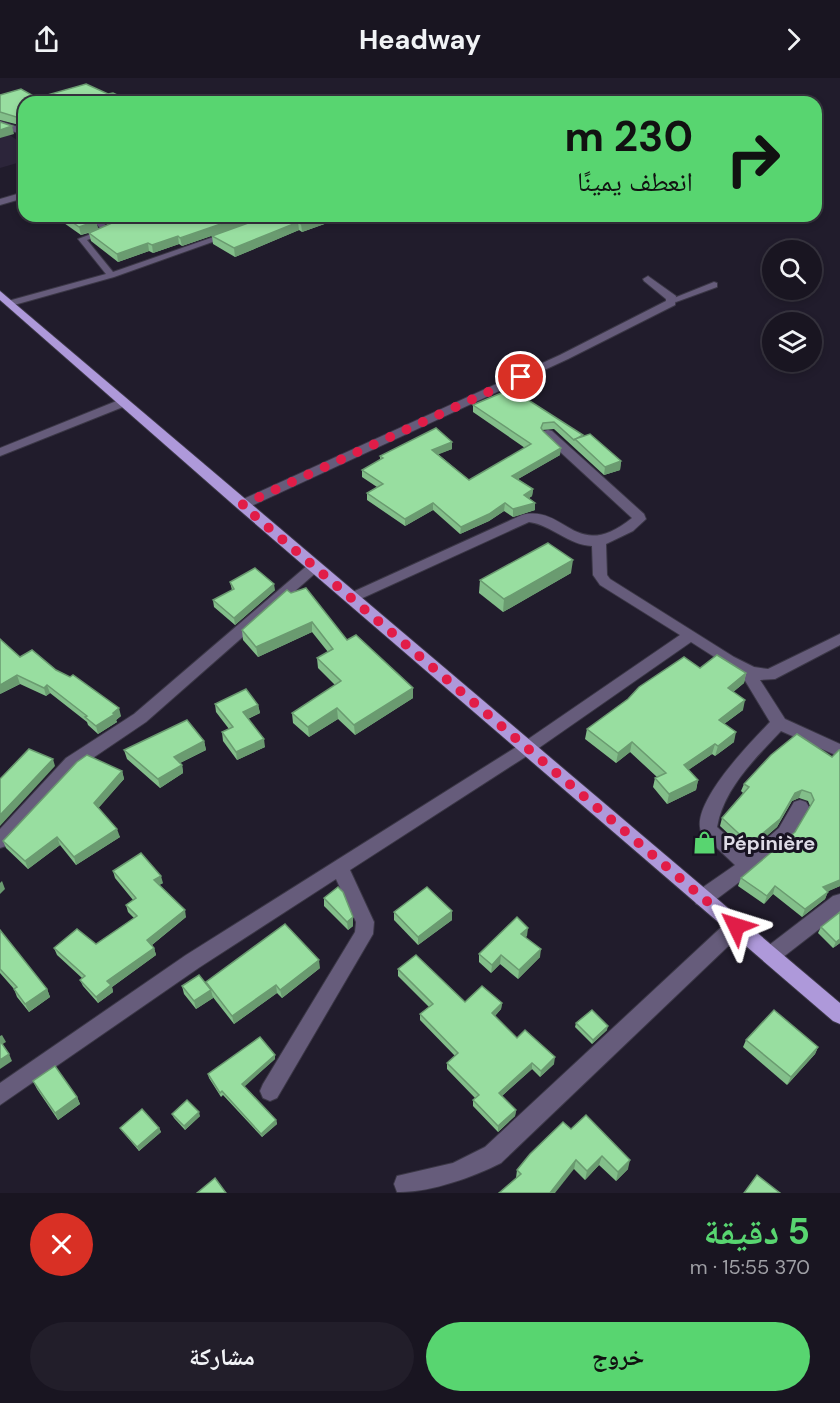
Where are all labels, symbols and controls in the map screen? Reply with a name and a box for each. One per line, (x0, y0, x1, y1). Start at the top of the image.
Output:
text: Headway (359, 22, 481, 57)
icon: share (30, 23, 63, 56)
icon: forward (777, 23, 810, 56)
text: 230 m (564, 109, 693, 164)
icon: right (714, 120, 792, 198)
text: انعطف يمينًا (577, 164, 693, 199)
map controls (762, 240, 822, 372)
button: search (762, 240, 822, 300)
button: layers (762, 312, 822, 372)
pin (495, 351, 546, 402)
icon: arrive (504, 360, 537, 393)
shop icon: Pépinière (692, 830, 718, 856)
place label: Pépinière (723, 830, 815, 856)
position arrow (704, 894, 768, 958)
text: 5 دقيقة (704, 1208, 810, 1255)
button: close (30, 1213, 93, 1276)
text: 370 m · 15:55 (690, 1254, 810, 1280)
button: مشاركة (30, 1322, 414, 1391)
button: خروج (426, 1322, 810, 1391)

